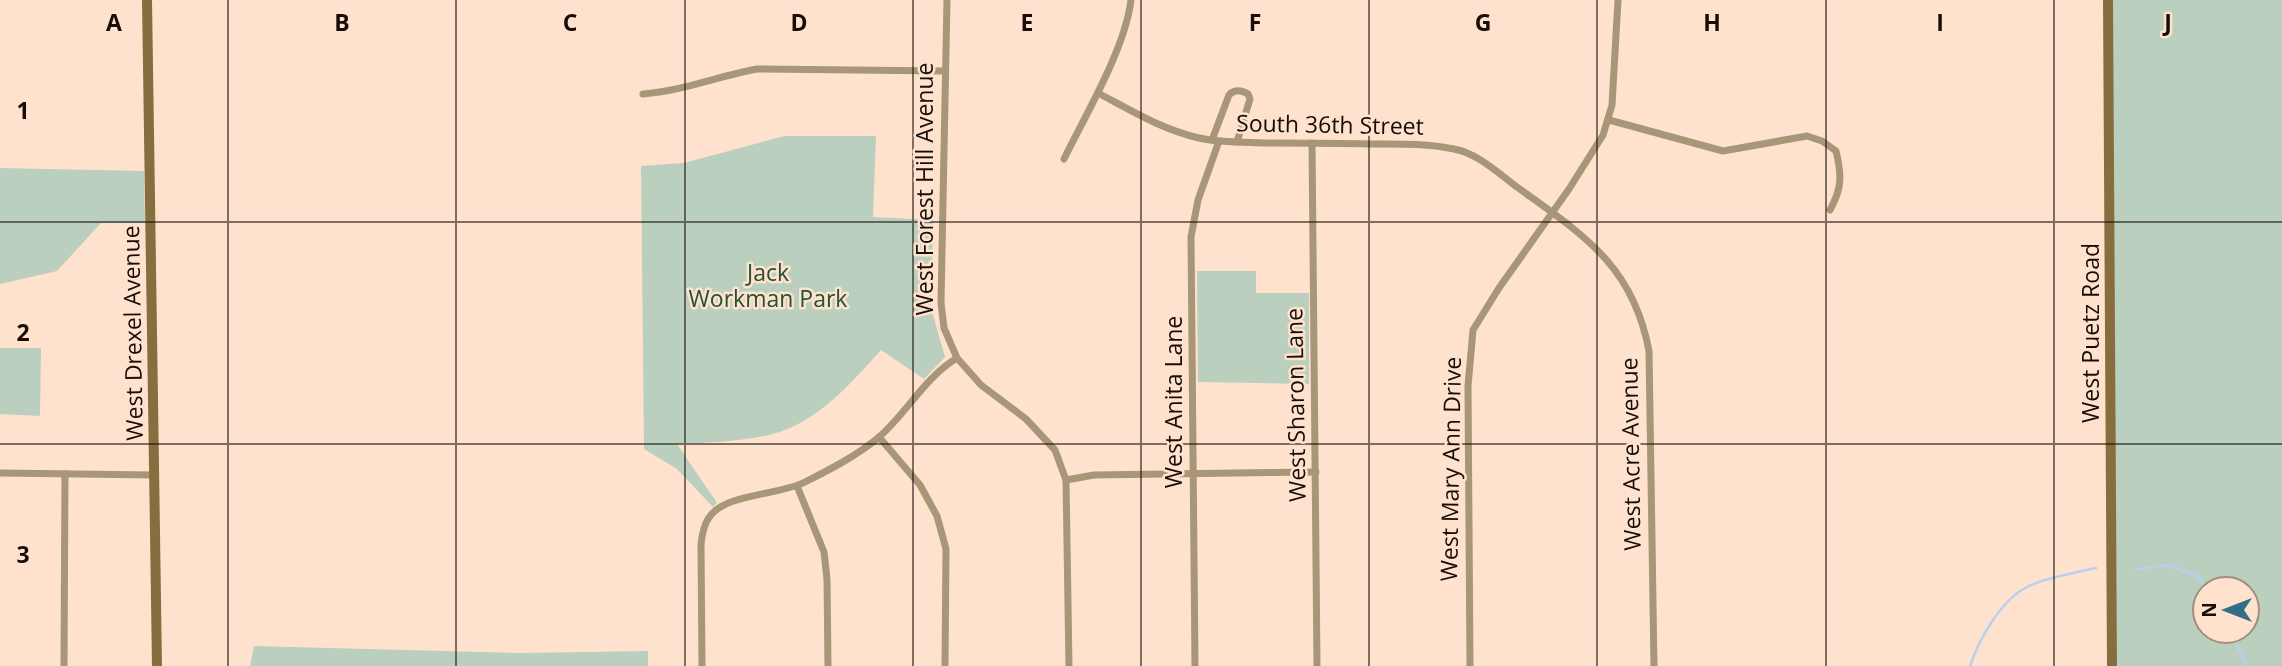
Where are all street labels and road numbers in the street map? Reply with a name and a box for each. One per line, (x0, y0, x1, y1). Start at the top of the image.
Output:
street label: West Forest Hill Avenue (908, 63, 940, 315)
street label: South 36th Street (1236, 106, 1424, 142)
street label: West Drexel Avenue (114, 225, 150, 441)
street label: West Puetz Road (2074, 243, 2106, 423)
street label: West Sharon Lane (1277, 308, 1313, 502)
street label: West Anita Lane (1157, 316, 1189, 488)
street label: West Mary Ann Drive (1432, 356, 1468, 582)
street label: West Acre Avenue (1612, 357, 1648, 551)

